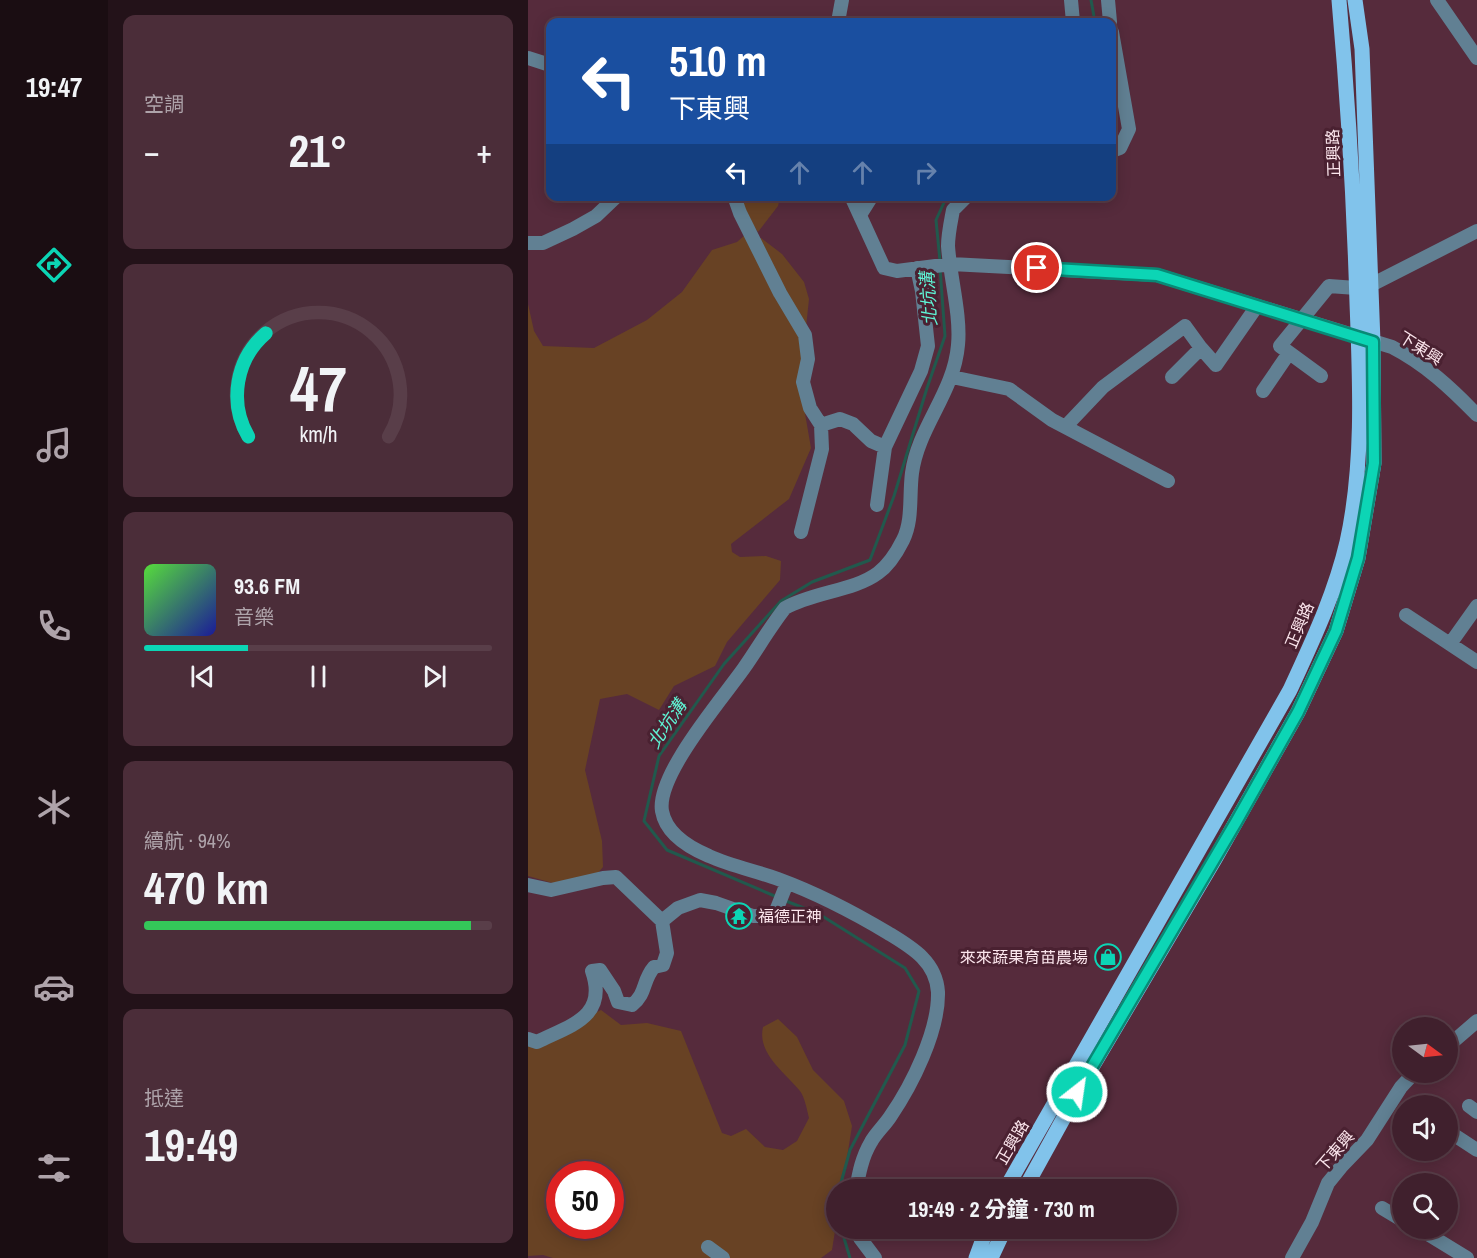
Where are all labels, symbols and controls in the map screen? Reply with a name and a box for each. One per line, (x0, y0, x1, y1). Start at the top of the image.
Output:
text: 510 m (669, 33, 767, 89)
icon: left (570, 42, 648, 120)
text: 19:47 (26, 69, 82, 105)
text: 空調 (144, 90, 184, 117)
text: 下東興 (669, 90, 750, 126)
text: 21° (288, 120, 348, 181)
text: − (144, 129, 160, 173)
text: + (476, 129, 492, 173)
street label: 正興路 (1321, 129, 1345, 177)
icon: left (720, 156, 753, 189)
icon: ahead (783, 156, 816, 189)
icon: ahead (846, 156, 879, 189)
icon: right (909, 156, 942, 189)
pin (1011, 242, 1062, 293)
icon: directions (33, 244, 75, 286)
icon: arrive (1020, 251, 1053, 284)
water label: 北坑溝 (914, 268, 943, 327)
street label: 下東興 (1395, 326, 1447, 370)
text: 47 (290, 347, 346, 431)
text: km/h (299, 421, 337, 450)
icon: music (33, 424, 75, 466)
text: 93.6 FM (234, 571, 300, 601)
street label: 正興路 (1279, 599, 1319, 651)
text: 音樂 (234, 603, 274, 630)
icon: phone (33, 605, 75, 647)
icon: previous (186, 660, 219, 693)
icon: pause (302, 660, 335, 693)
icon: next (418, 660, 451, 693)
water label: 北坑溝 (641, 692, 694, 753)
icon: climate (33, 786, 75, 828)
text: 續航 · 94% (144, 827, 231, 854)
text: 470 km (144, 857, 269, 918)
temple icon: 福德正神 (724, 901, 754, 931)
place label: 福德正神 (758, 905, 822, 927)
shop icon: 來來蔬果育苗農場 (1093, 942, 1123, 972)
place label: 來來蔬果育苗農場 (960, 946, 1088, 968)
icon: car (33, 966, 75, 1008)
north arrow (1392, 1017, 1458, 1083)
map controls (1392, 1017, 1458, 1239)
position arrow (1045, 1060, 1109, 1124)
text: 抵達 (144, 1084, 184, 1111)
button: sound (1392, 1095, 1458, 1161)
text: 19:49 (144, 1114, 238, 1175)
street label: 正興路 (990, 1116, 1034, 1168)
street label: 下東興 (1311, 1126, 1359, 1176)
icon: filters (33, 1147, 75, 1189)
speed limit sign: 50 (546, 1161, 624, 1239)
button: search (1392, 1173, 1458, 1239)
text: 19:49 · 2 分鐘 · 730 m (908, 1194, 1095, 1224)

